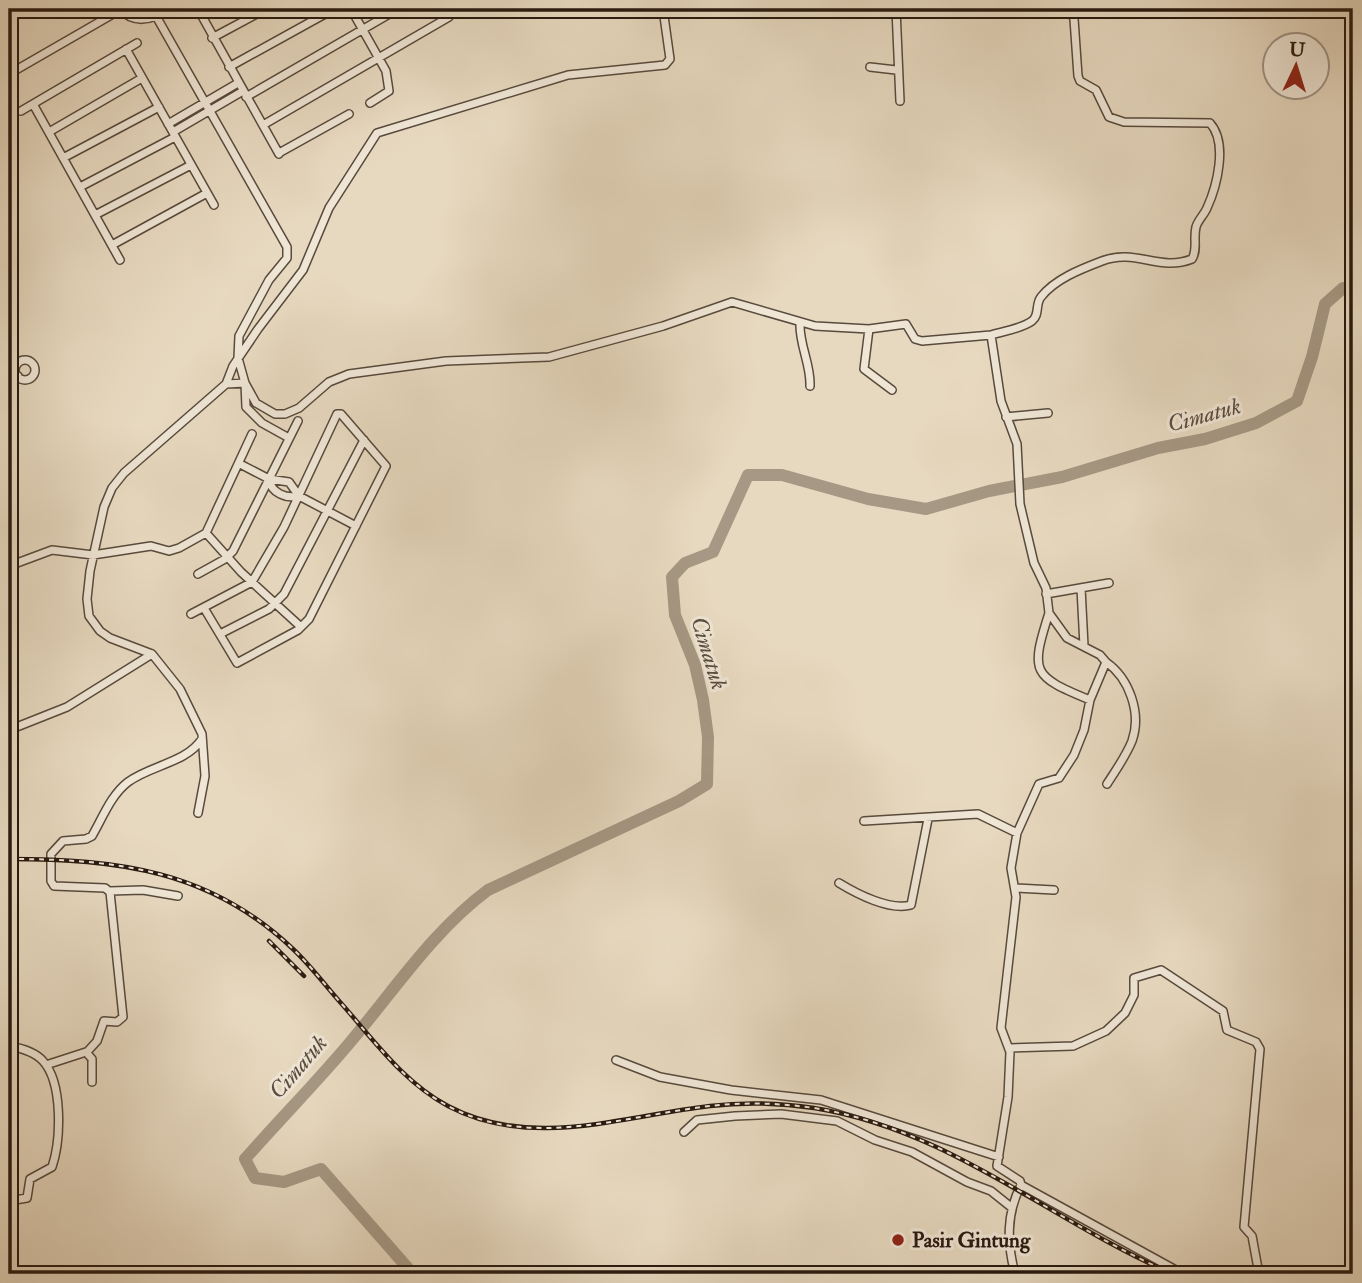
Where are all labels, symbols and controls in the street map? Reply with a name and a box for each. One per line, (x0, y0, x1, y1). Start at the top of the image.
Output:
north arrow (1260, 32, 1330, 102)
text: U (1288, 38, 1306, 63)
water label: Cimatuk (1164, 391, 1244, 439)
water label: Cimatuk (684, 613, 734, 693)
water label: Cimatuk (263, 1029, 333, 1105)
place label: Pasir Gintung (912, 1227, 1031, 1254)
marker: Pasir Gintung (890, 1232, 906, 1248)

